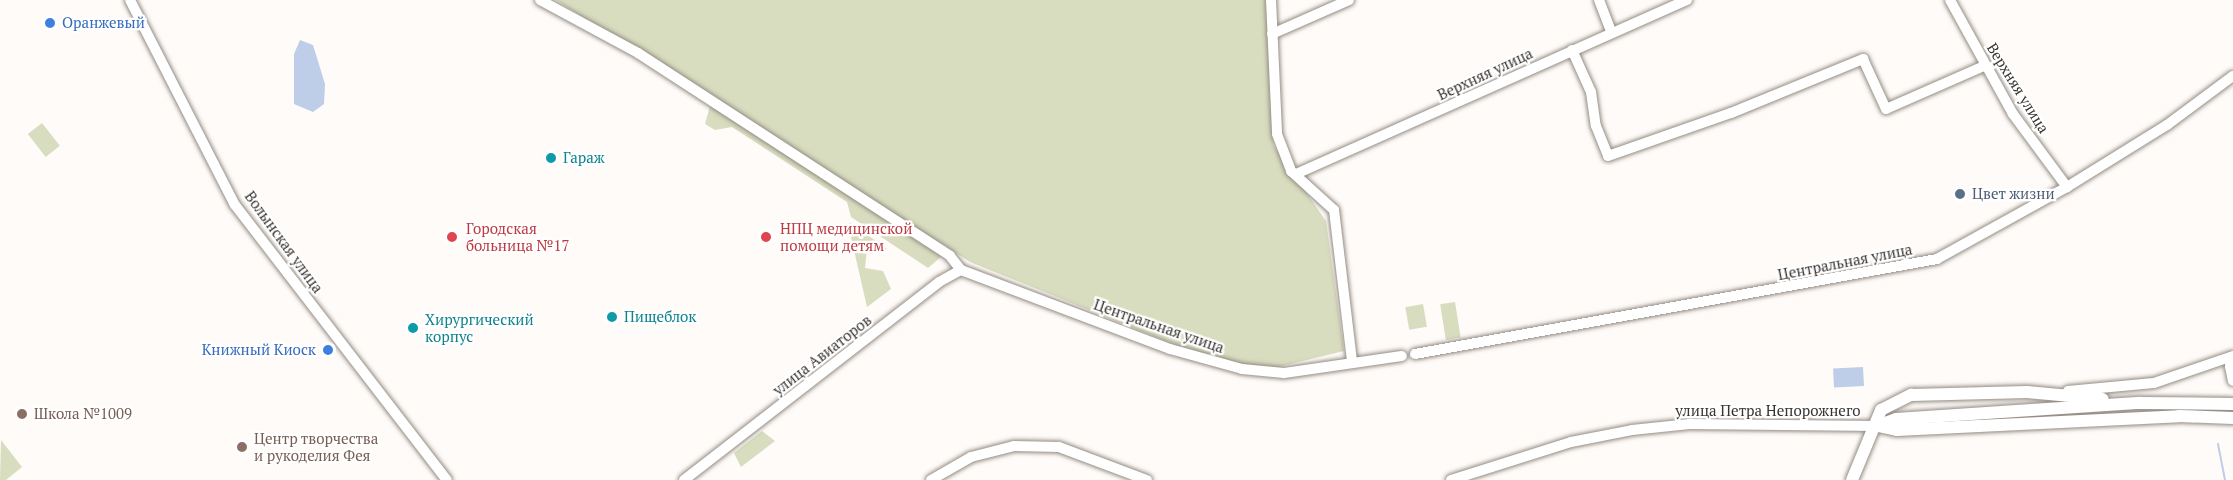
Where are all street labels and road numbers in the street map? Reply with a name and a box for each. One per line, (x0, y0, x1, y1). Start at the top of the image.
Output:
street label: Верхняя улица (1983, 40, 2053, 136)
street label: Верхняя улица (1435, 44, 1535, 104)
street label: Волынская улица (241, 188, 327, 296)
street label: Центральная улица (1776, 240, 1914, 284)
street label: Центральная улица (1091, 295, 1227, 357)
street label: улица Авиаторов (769, 311, 875, 399)
street label: улица Петра Непорожнего (1675, 402, 1861, 420)

